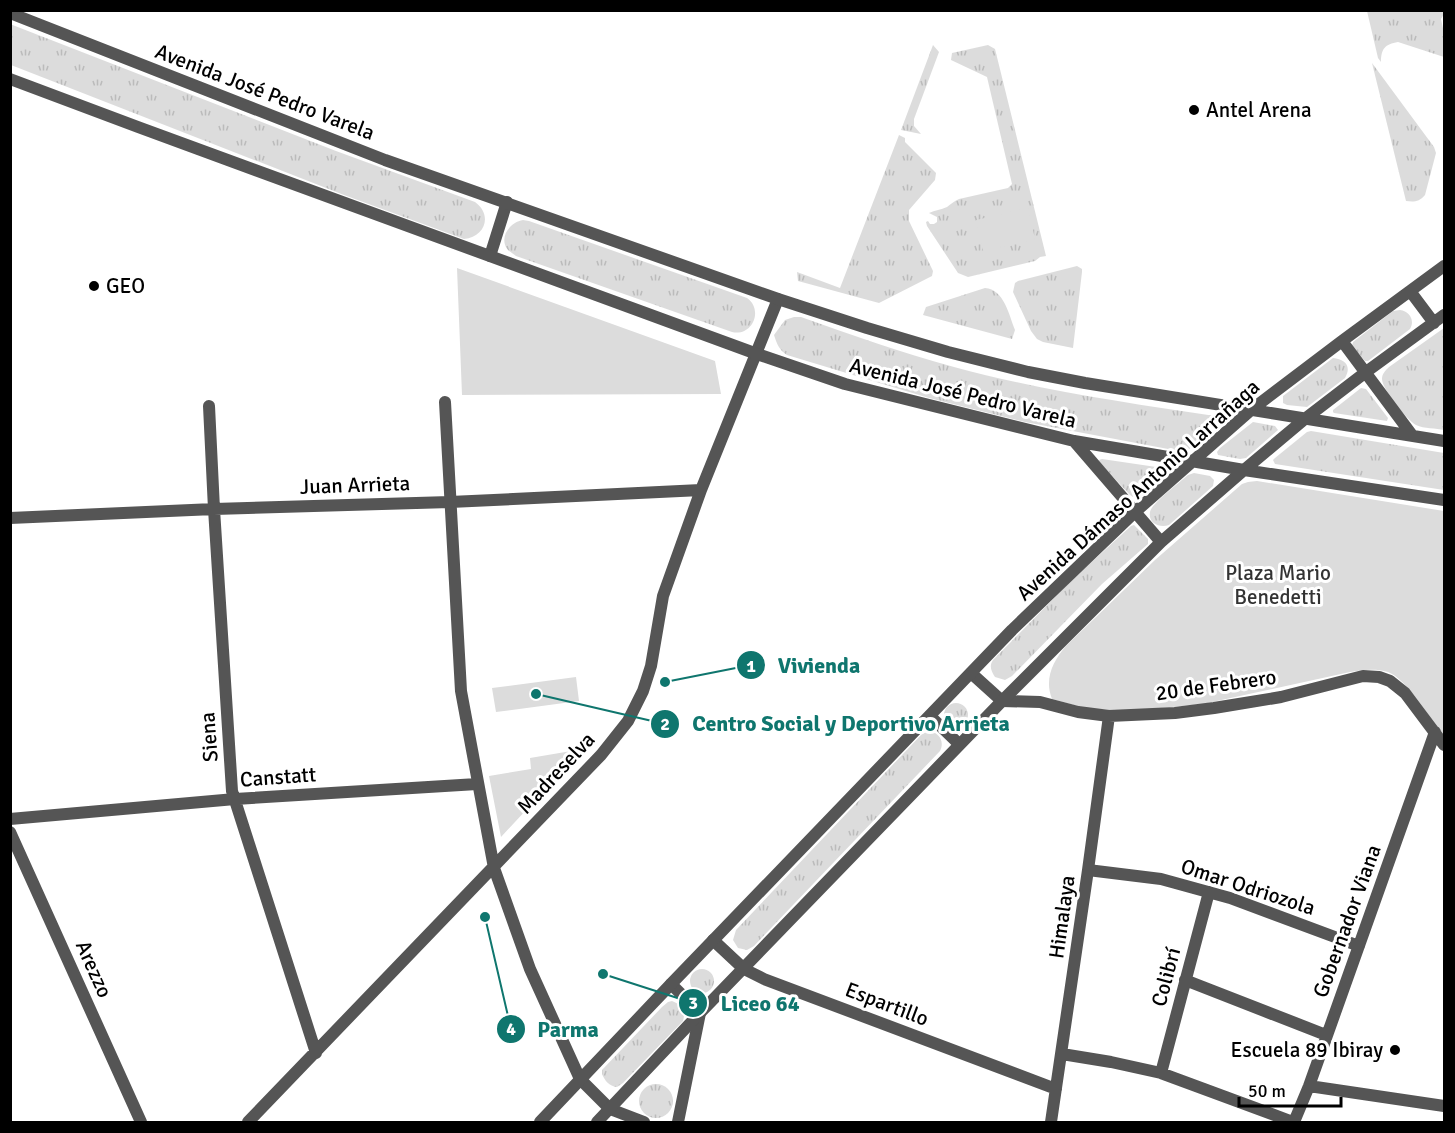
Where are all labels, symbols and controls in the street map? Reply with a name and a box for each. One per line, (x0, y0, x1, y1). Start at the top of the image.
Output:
street label: Avenida José Pedro Varela (152, 38, 378, 146)
place label: Antel Arena (1206, 97, 1312, 123)
marker: Antel Arena (1187, 103, 1201, 117)
place label: GEO (106, 273, 145, 299)
marker: GEO (87, 279, 101, 293)
street label: Avenida José Pedro Varela (847, 352, 1079, 434)
street label: Avenida Dámaso Antonio Larrañaga (1011, 374, 1265, 606)
street label: Juan Arrieta (299, 470, 411, 500)
park label: Plaza Mario Benedetti (1225, 560, 1331, 610)
callout: Vivienda (736, 645, 872, 685)
text: Vivienda (778, 652, 860, 679)
text: 1 (746, 655, 756, 677)
street label: 20 de Febrero (1154, 664, 1278, 706)
callout: Centro Social y Deportivo Arrieta (650, 704, 1022, 744)
text: Centro Social y Deportivo Arrieta (692, 710, 1010, 737)
street label: Siena (194, 711, 224, 763)
text: 2 (660, 713, 670, 735)
street label: Madreselva (512, 727, 600, 819)
street label: Canstatt (239, 761, 317, 793)
street label: Gobernador Viana (1307, 841, 1387, 1001)
street label: Omar Odriozola (1178, 853, 1318, 921)
street label: Himalaya (1043, 874, 1081, 960)
street label: Arezzo (70, 936, 118, 1002)
street label: Colibrí (1146, 944, 1186, 1009)
street label: Espartillo (842, 976, 932, 1032)
callout: Liceo 64 (678, 983, 811, 1023)
text: Liceo 64 (720, 990, 800, 1017)
text: 3 (688, 992, 698, 1014)
callout: Parma (496, 1009, 611, 1049)
text: Parma (537, 1016, 599, 1043)
text: 4 (506, 1018, 516, 1040)
place label: Escuela 89 Ibiray (1231, 1037, 1383, 1063)
marker: Escuela 89 Ibiray (1388, 1043, 1402, 1057)
scale bar (1239, 1070, 1341, 1108)
text: 50 m (1248, 1080, 1286, 1102)

